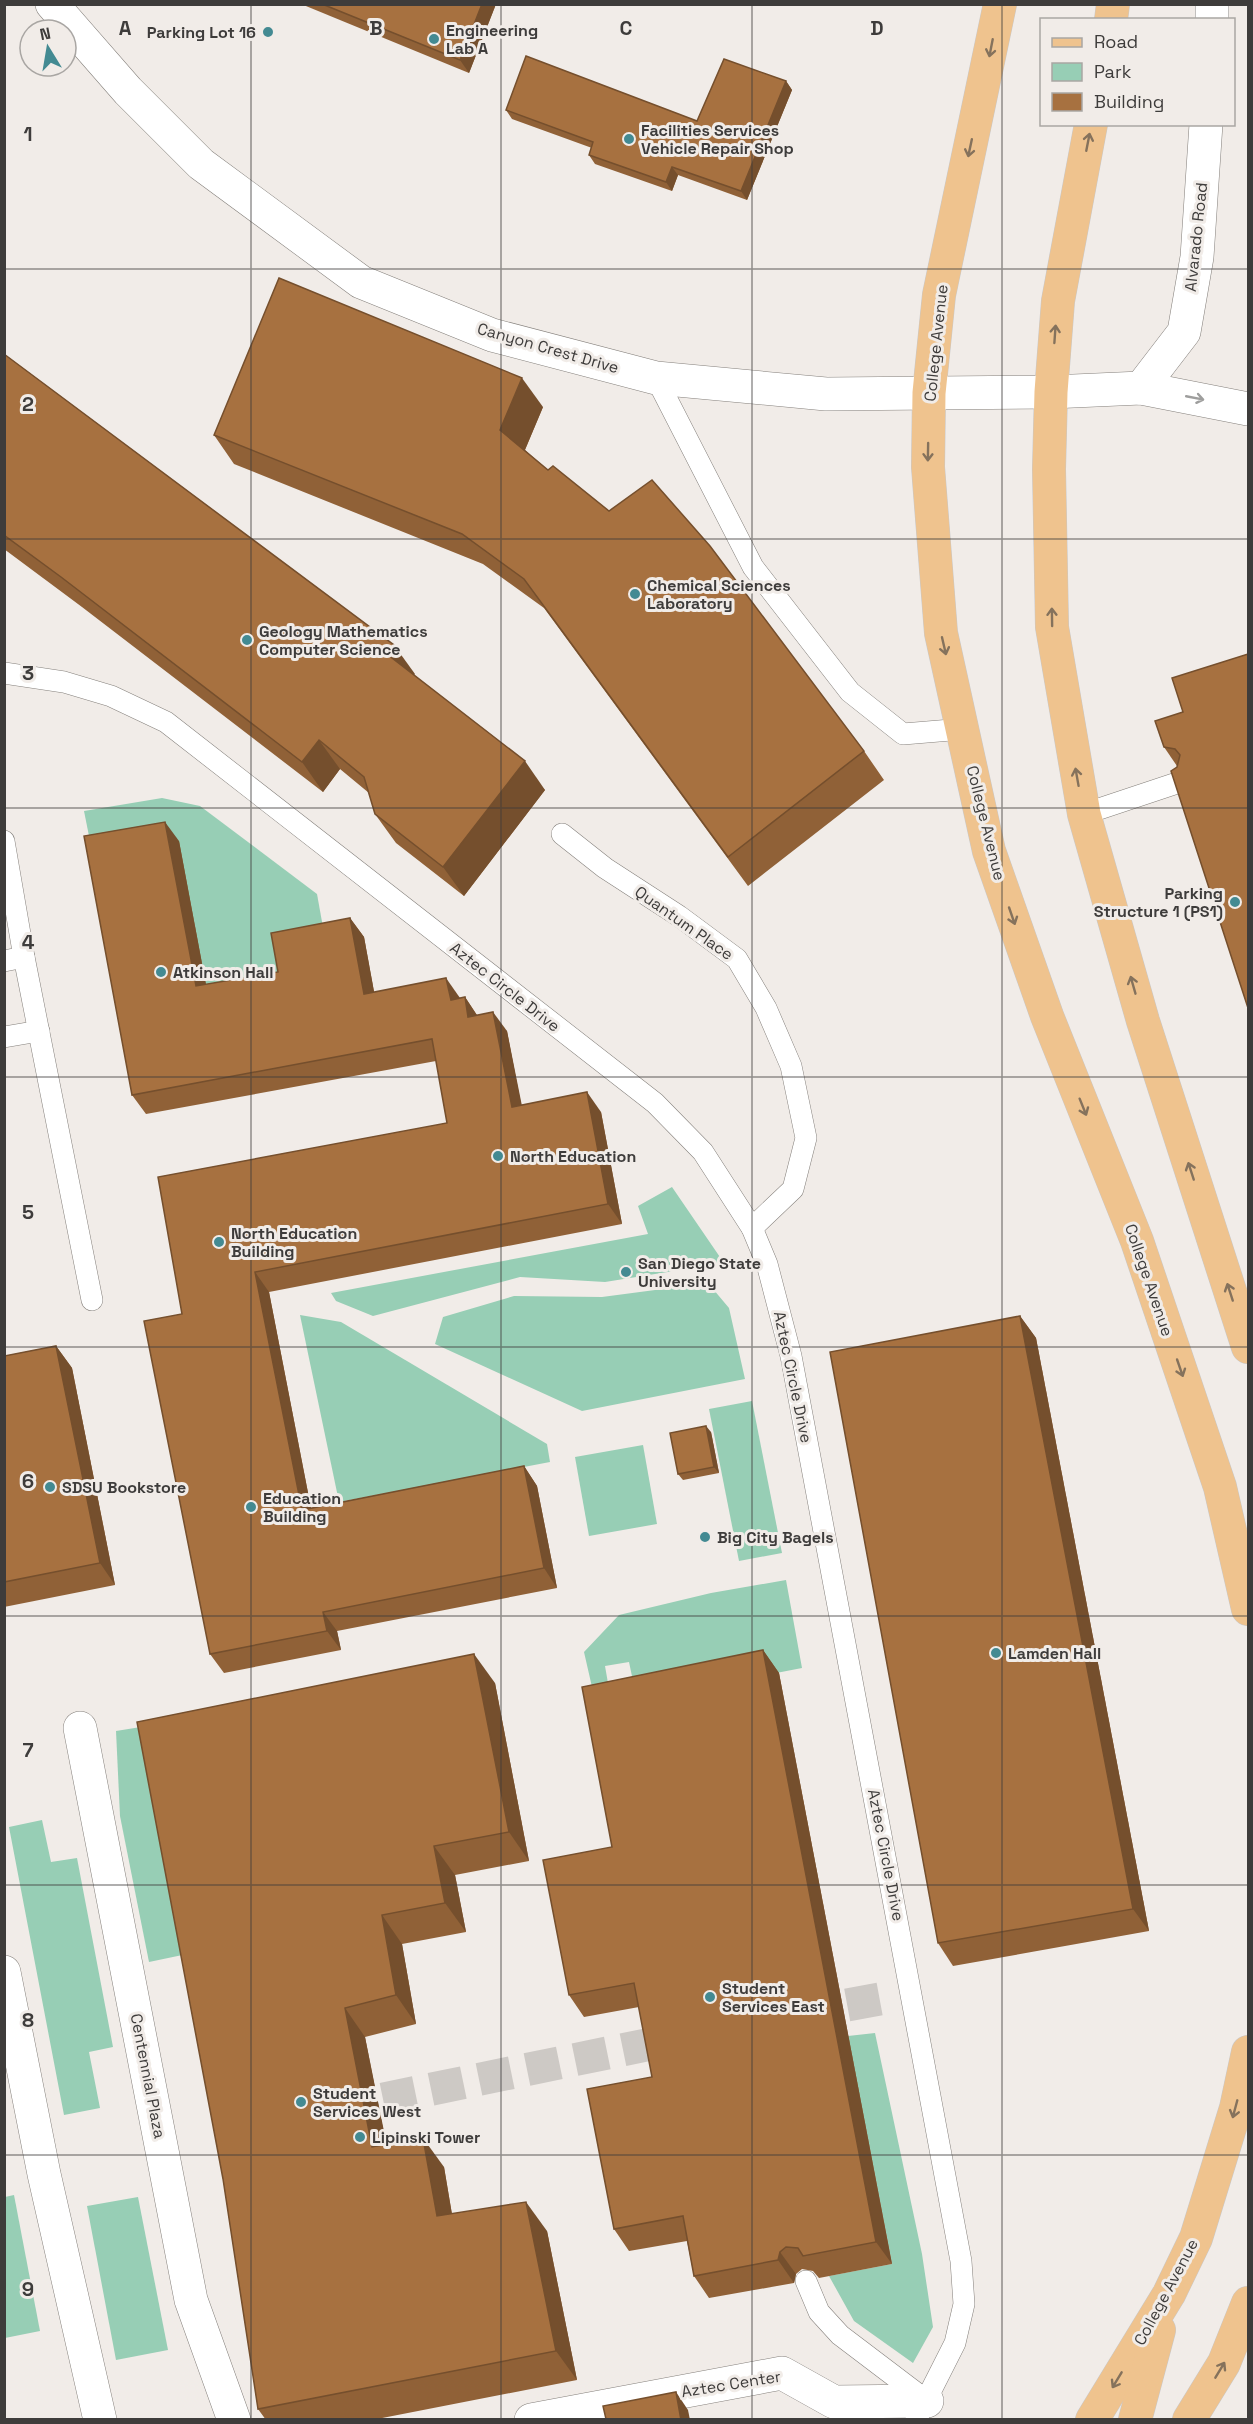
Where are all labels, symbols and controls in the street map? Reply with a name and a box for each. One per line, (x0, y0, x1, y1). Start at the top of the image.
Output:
text: A (119, 15, 132, 41)
text: B (369, 15, 383, 41)
text: C (620, 15, 633, 41)
text: D (870, 15, 884, 41)
north arrow (18, 18, 78, 78)
legend (1040, 18, 1235, 126)
place label: Engineering Lab A (446, 20, 538, 59)
text: N (38, 22, 53, 45)
place label: Parking Lot 16 (147, 22, 256, 43)
marker: Parking Lot 16 (261, 25, 275, 39)
text: Road (1094, 30, 1138, 53)
marker: Engineering Lab A (427, 32, 441, 46)
one-way arrow (985, 37, 996, 57)
text: Park (1094, 60, 1132, 83)
text: Building (1094, 90, 1164, 113)
place label: Facilities Services Vehicle Repair Shop (641, 120, 794, 159)
text: 1 (23, 121, 33, 147)
marker: Facilities Services Vehicle Repair Shop (622, 132, 636, 146)
one-way arrow (1083, 133, 1094, 152)
one-way arrow (964, 138, 976, 157)
street label: Alvarado Road (1180, 181, 1212, 293)
street label: College Avenue (919, 283, 953, 403)
street label: Canyon Crest Drive (475, 318, 621, 378)
one-way arrow (1050, 325, 1061, 345)
text: 2 (22, 391, 34, 417)
one-way arrow (1185, 393, 1204, 404)
one-way arrow (922, 441, 934, 461)
place label: Chemical Sciences Laboratory (647, 575, 791, 614)
marker: Chemical Sciences Laboratory (628, 587, 642, 601)
one-way arrow (1046, 607, 1057, 627)
place label: Geology Mathematics Computer Science (259, 621, 428, 660)
marker: Geology Mathematics Computer Science (240, 633, 254, 647)
one-way arrow (939, 636, 950, 655)
text: 3 (22, 660, 34, 686)
street label: College Avenue (962, 763, 1010, 883)
one-way arrow (1072, 767, 1083, 787)
street label: Quantum Place (631, 881, 737, 965)
place label: Parking Structure 1 (PS1) (1094, 883, 1223, 922)
marker: Parking Structure 1 (PS1) (1228, 895, 1242, 909)
one-way arrow (1008, 906, 1019, 925)
text: 4 (22, 929, 35, 955)
street label: Aztec Circle Drive (446, 937, 564, 1037)
place label: Atkinson Hall (173, 962, 274, 983)
marker: Atkinson Hall (154, 965, 168, 979)
one-way arrow (1127, 976, 1138, 995)
one-way arrow (1078, 1097, 1089, 1115)
place label: North Education (510, 1146, 636, 1167)
marker: North Education (491, 1149, 505, 1163)
one-way arrow (1185, 1162, 1196, 1181)
text: 5 (22, 1199, 34, 1225)
street label: College Avenue (1120, 1221, 1178, 1339)
place label: North Education Building (231, 1223, 357, 1262)
marker: North Education Building (212, 1235, 226, 1249)
place label: San Diego State University (638, 1253, 761, 1292)
marker: San Diego State University (619, 1265, 633, 1279)
one-way arrow (1224, 1283, 1235, 1302)
street label: Aztec Circle Drive (769, 1309, 817, 1445)
one-way arrow (1175, 1358, 1186, 1377)
text: 6 (22, 1468, 34, 1494)
place label: SDSU Bookstore (62, 1477, 186, 1498)
marker: SDSU Bookstore (43, 1480, 57, 1494)
place label: Education Building (263, 1488, 341, 1527)
marker: Education Building (244, 1500, 258, 1514)
place label: Big City Bagels (717, 1527, 834, 1548)
marker: Big City Bagels (698, 1530, 712, 1544)
place label: Lamden Hall (1008, 1643, 1101, 1664)
marker: Lamden Hall (989, 1646, 1003, 1660)
text: 7 (22, 1737, 34, 1763)
street label: Aztec Circle Drive (863, 1787, 909, 1923)
place label: Student Services East (722, 1978, 825, 2017)
marker: Student Services East (703, 1990, 717, 2004)
text: 8 (22, 2007, 34, 2033)
street label: Centennial Plaza (126, 2012, 170, 2140)
place label: Student Services West (313, 2083, 421, 2122)
marker: Student Services West (294, 2095, 308, 2109)
one-way arrow (1229, 2099, 1241, 2118)
place label: Lipinski Tower (372, 2127, 480, 2148)
marker: Lipinski Tower (353, 2130, 367, 2144)
street label: College Avenue (1129, 2235, 1203, 2349)
text: 9 (22, 2276, 34, 2302)
one-way arrow (1214, 2362, 1226, 2379)
street label: Aztec Center (680, 2366, 782, 2402)
one-way arrow (1110, 2371, 1122, 2388)

